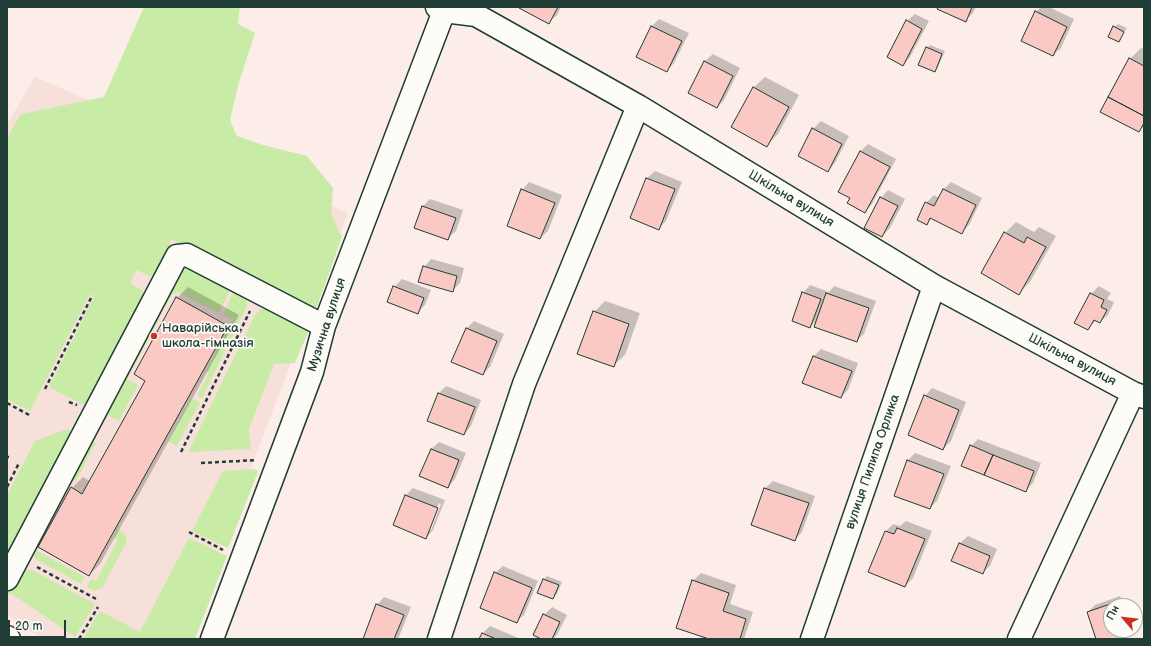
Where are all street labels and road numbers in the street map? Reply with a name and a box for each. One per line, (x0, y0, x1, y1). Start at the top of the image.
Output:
street label: Шкільна вулиця (745, 167, 837, 231)
street label: Музична вулиця (304, 276, 350, 374)
street label: Шкільна вулиця (1025, 330, 1119, 390)
street label: вулиця Пилипа Орлика (843, 392, 903, 532)

